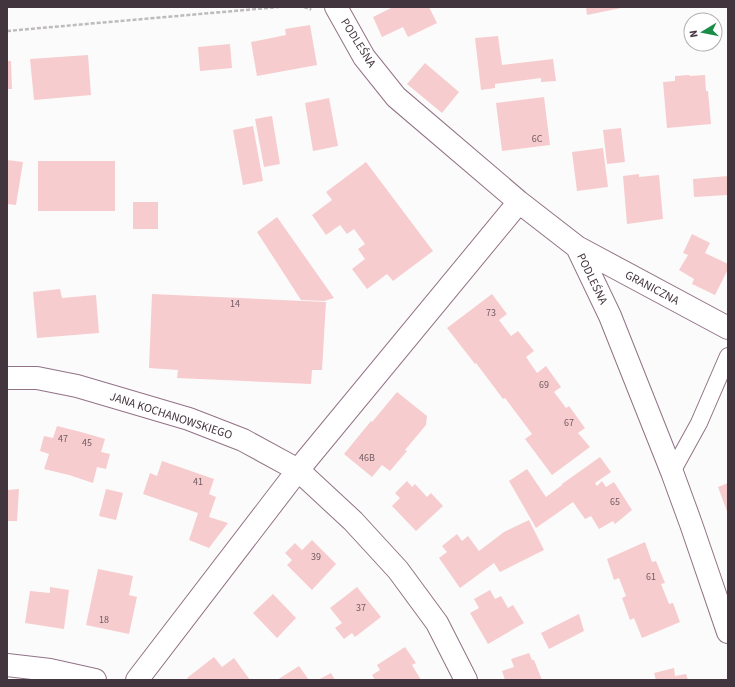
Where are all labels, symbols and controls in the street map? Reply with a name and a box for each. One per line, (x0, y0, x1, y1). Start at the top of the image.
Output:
north arrow (683, 12, 723, 52)
street label: PODLEŚNA (336, 15, 380, 71)
text: N (686, 29, 702, 39)
house number: 6C (532, 132, 543, 146)
street label: PODLEŚNA (572, 251, 612, 308)
street label: GRANICZNA (622, 267, 683, 310)
house number: 14 (230, 297, 240, 311)
house number: 73 (486, 306, 496, 320)
house number: 69 (539, 378, 549, 392)
street label: JANA KOCHANOWSKIEGO (107, 388, 235, 444)
house number: 67 (564, 416, 574, 430)
house number: 47 (58, 432, 68, 446)
house number: 45 (82, 436, 92, 450)
house number: 46B (359, 451, 375, 465)
house number: 41 (193, 475, 203, 489)
house number: 65 (610, 495, 620, 509)
house number: 39 (311, 550, 321, 564)
house number: 61 (646, 570, 656, 584)
house number: 37 (356, 601, 366, 615)
house number: 18 (99, 613, 109, 627)

